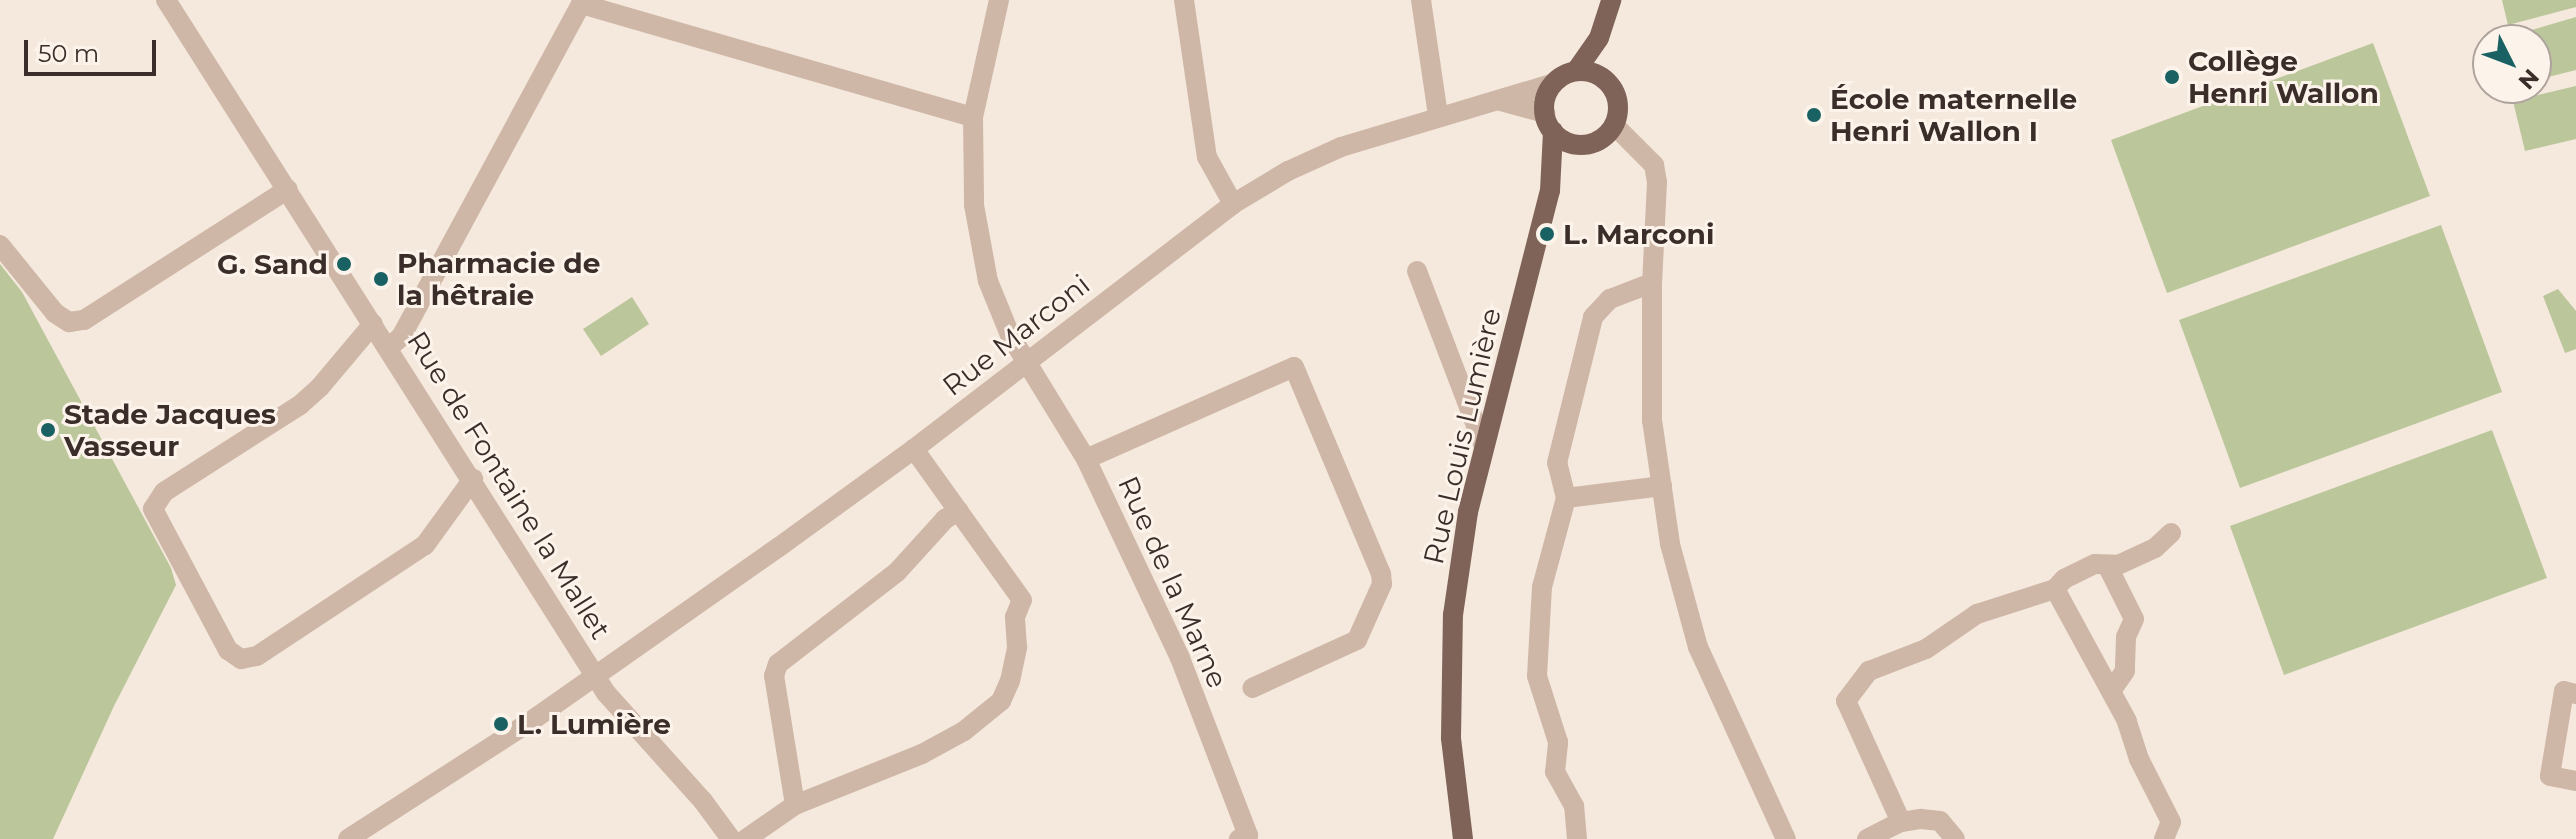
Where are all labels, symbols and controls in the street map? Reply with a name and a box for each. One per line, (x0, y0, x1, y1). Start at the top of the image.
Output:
scale bar (28, 24, 160, 74)
north arrow (2472, 24, 2552, 104)
text: 50 m (38, 39, 99, 68)
place label: Collège Henri Wallon (2188, 44, 2379, 110)
text: N (2513, 63, 2545, 95)
marker: Collège Henri Wallon (2163, 68, 2181, 86)
place label: École maternelle Henri Wallon I (1830, 82, 2077, 148)
marker: École maternelle Henri Wallon I (1805, 106, 1823, 124)
place label: L. Marconi (1563, 217, 1714, 251)
marker: L. Marconi (1538, 225, 1556, 243)
place label: Pharmacie de la hêtraie (397, 246, 600, 312)
place label: G. Sand (217, 247, 328, 281)
marker: G. Sand (335, 255, 353, 273)
street label: Rue Marconi (936, 267, 1096, 403)
marker: Pharmacie de la hêtraie (372, 270, 390, 288)
street label: Rue Louis Lumière (1416, 305, 1508, 567)
street label: Rue de Fontaine la Mallet (400, 325, 618, 645)
place label: Stade Jacques Vasseur (64, 397, 276, 463)
marker: Stade Jacques Vasseur (39, 421, 57, 439)
street label: Rue de la Marne (1111, 471, 1235, 693)
place label: L. Lumière (517, 707, 671, 741)
marker: L. Lumière (492, 715, 510, 733)

